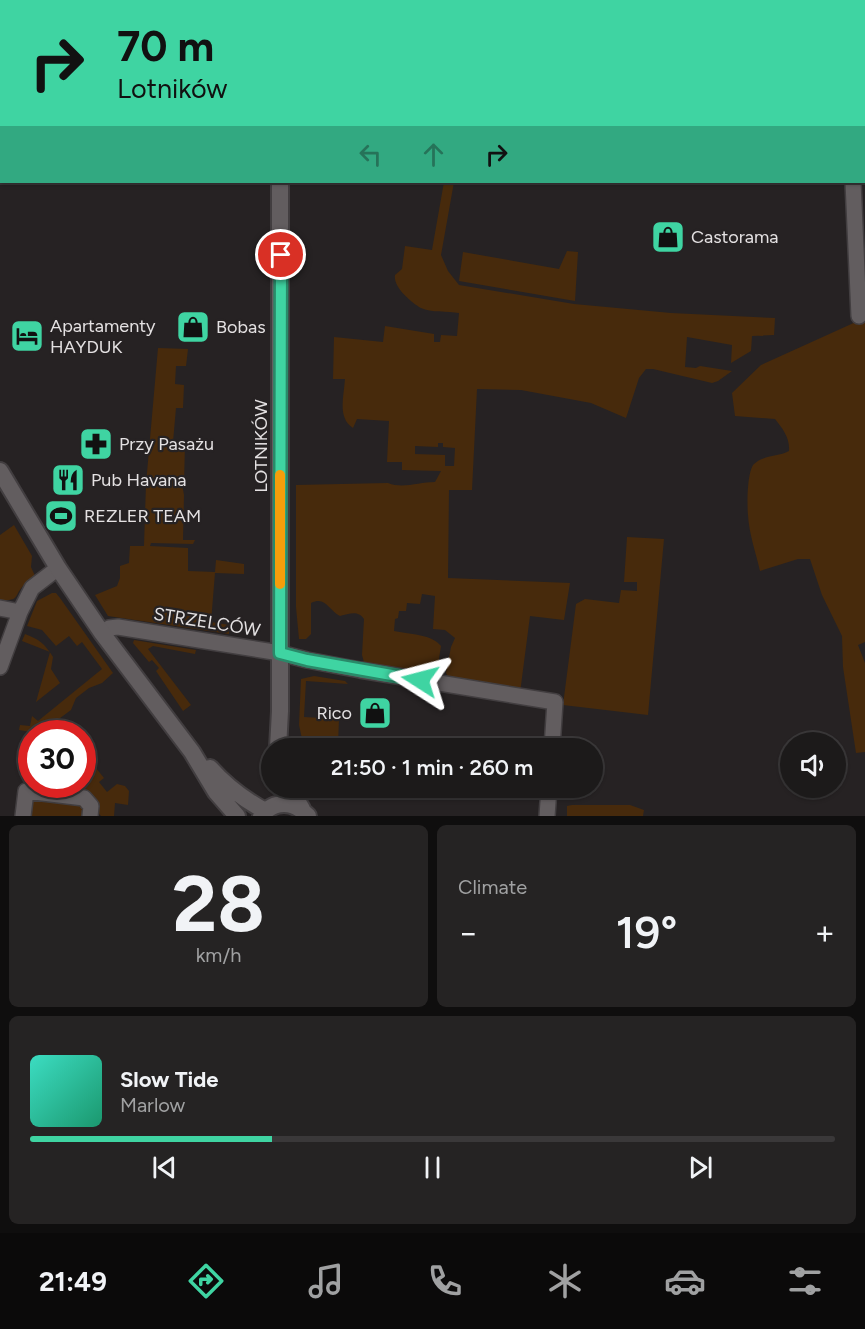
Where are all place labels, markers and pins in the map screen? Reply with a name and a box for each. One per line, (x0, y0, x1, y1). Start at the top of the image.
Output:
shop icon: Castorama (650, 219, 686, 255)
place label: Castorama (691, 226, 779, 248)
pin (255, 229, 306, 280)
shop icon: Bobas (175, 309, 211, 345)
place label: Apartamenty HAYDUK (50, 315, 156, 358)
place label: Bobas (216, 316, 266, 338)
hotel icon: Apartamenty HAYDUK (9, 318, 45, 354)
pharmacy icon: Przy Pasażu (78, 426, 114, 462)
place label: Przy Pasażu (119, 433, 214, 455)
restaurant icon: Pub Havana (50, 462, 86, 498)
place label: Pub Havana (91, 469, 187, 491)
sports icon: REZLER TEAM (43, 498, 79, 534)
place label: REZLER TEAM (84, 505, 201, 527)
shop icon: Rico (357, 695, 393, 731)
place label: Rico (316, 702, 352, 724)

